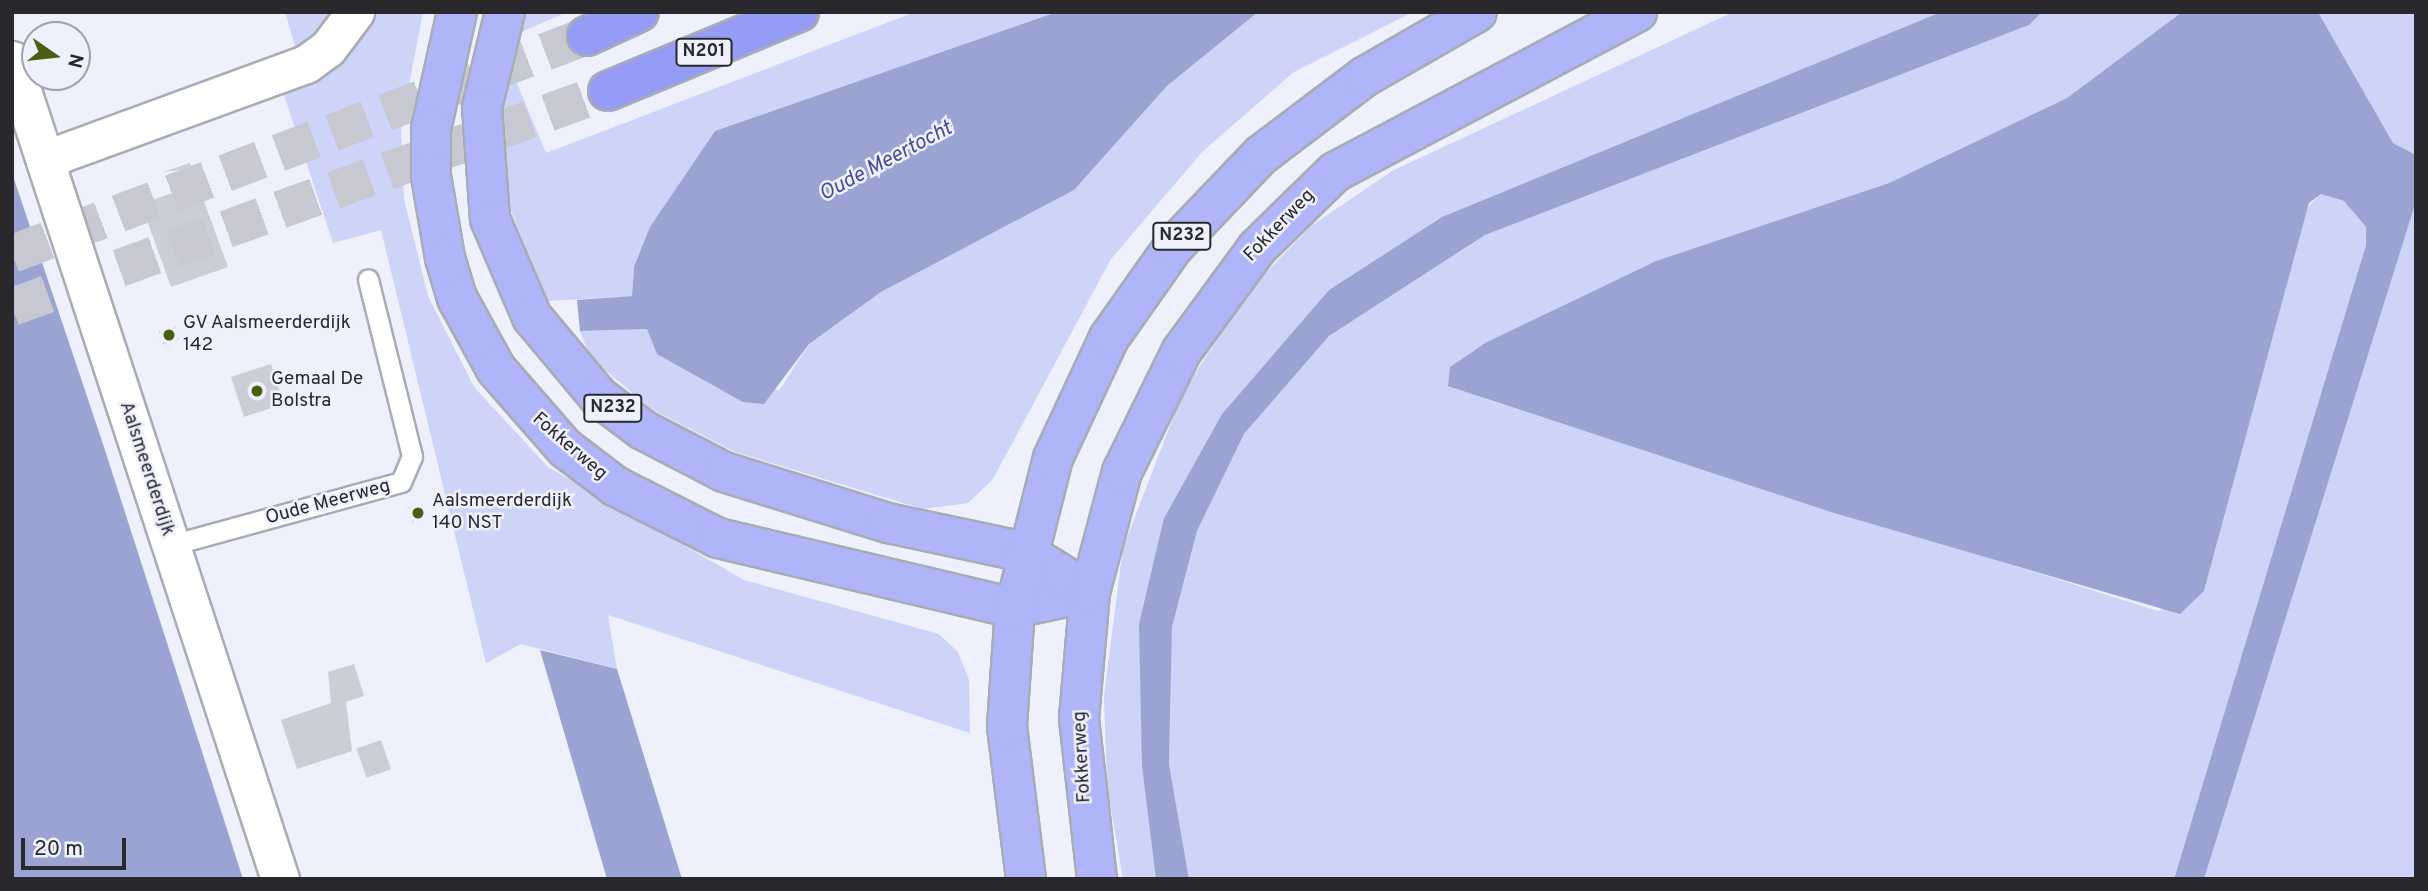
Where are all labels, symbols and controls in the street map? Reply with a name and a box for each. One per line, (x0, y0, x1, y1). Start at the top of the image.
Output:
north arrow (21, 21, 91, 91)
road number: N201 (674, 38, 734, 66)
text: N (61, 51, 88, 70)
water label: Oude Meertocht (815, 116, 957, 208)
street label: Fokkerweg (1240, 185, 1320, 267)
road number: N232 (1152, 222, 1212, 250)
place label: GV Aalsmeerderdijk 142 (183, 313, 352, 357)
marker: GV Aalsmeerderdijk 142 (161, 327, 177, 343)
place label: Gemaal De Bolstra (271, 369, 363, 413)
marker: Gemaal De Bolstra (249, 383, 265, 399)
road number: N232 (583, 394, 643, 422)
street label: Aalsmeerderdijk (114, 399, 178, 539)
street label: Fokkerweg (527, 408, 611, 486)
street label: Oude Meerweg (263, 475, 393, 531)
place label: Aalsmeerderdijk 140 NST (432, 491, 572, 535)
marker: Aalsmeerderdijk 140 NST (410, 505, 426, 521)
street label: Fokkerweg (1069, 711, 1097, 803)
scale bar (24, 824, 130, 868)
text: 20 m (34, 836, 83, 863)

